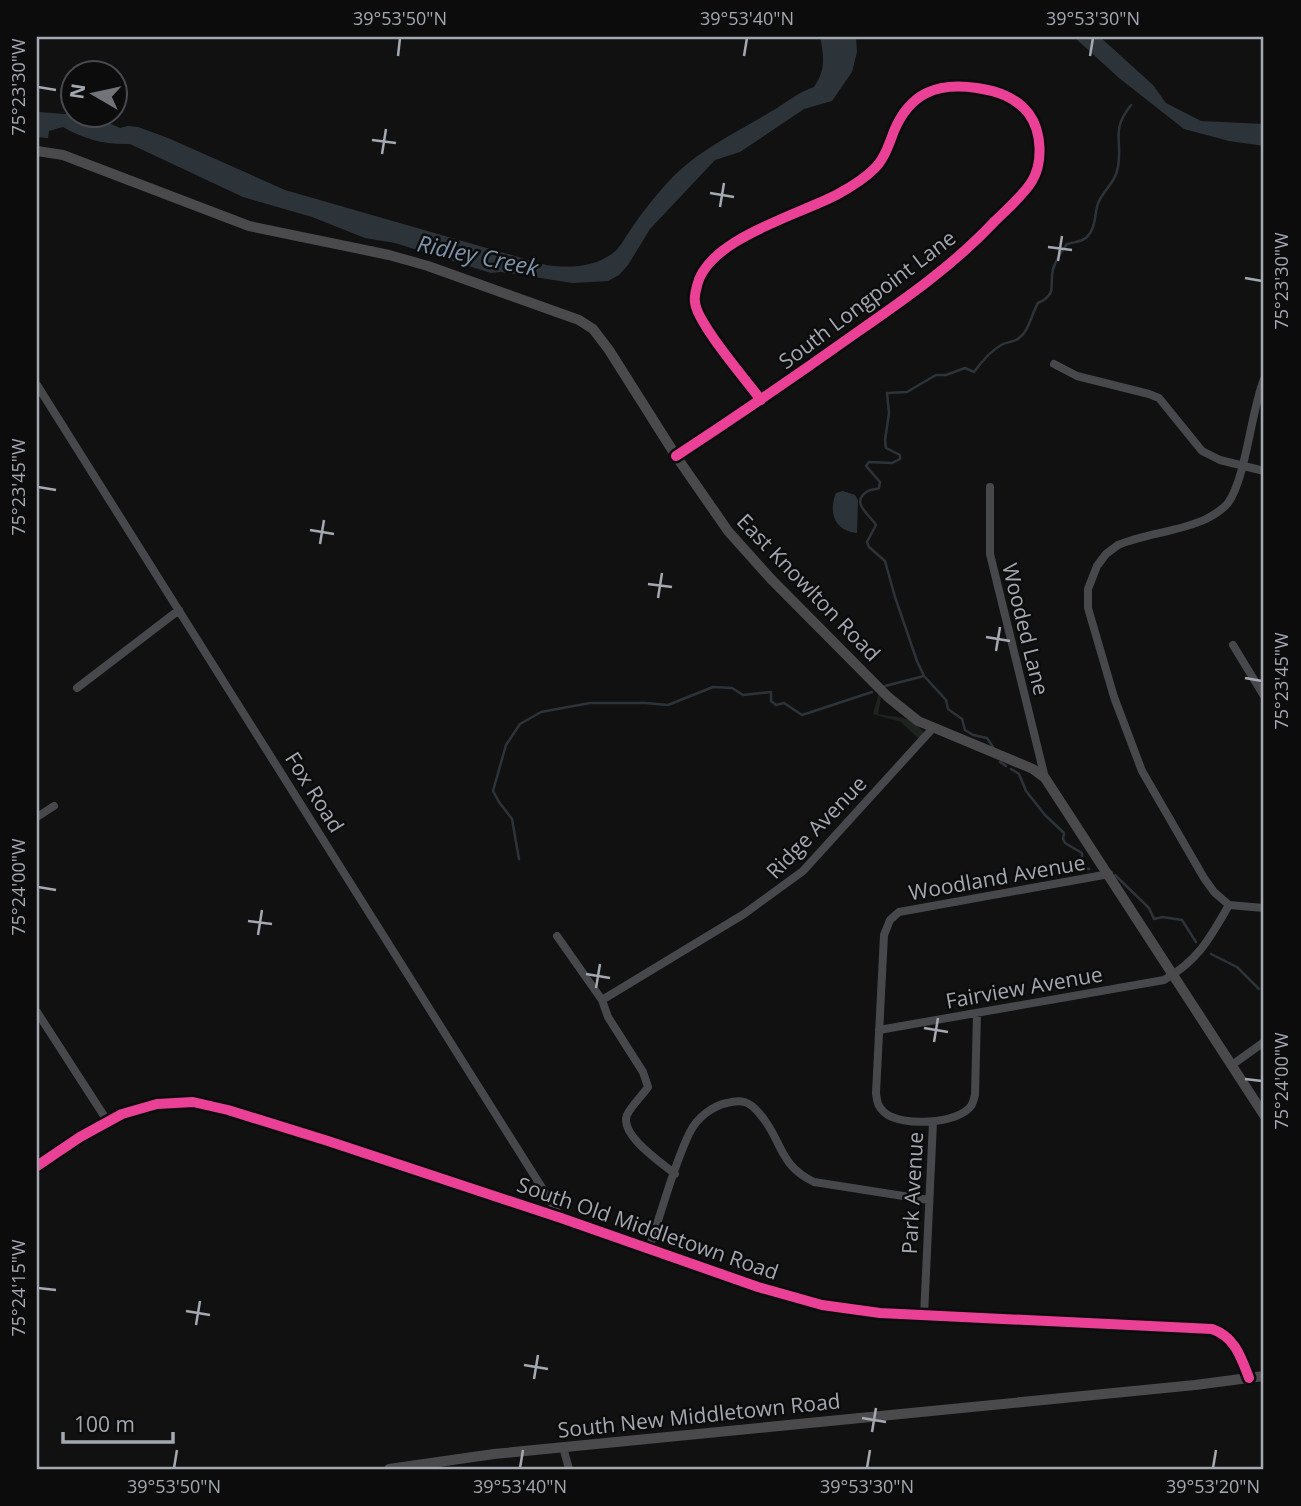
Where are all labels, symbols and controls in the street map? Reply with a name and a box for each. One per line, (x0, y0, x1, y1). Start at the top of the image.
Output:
text: 39°53'50"N (353, 6, 447, 30)
text: 39°53'40"N (700, 6, 794, 30)
text: 39°53'30"N (1046, 6, 1140, 30)
text: 75°23'30"W (6, 38, 30, 136)
north arrow (60, 60, 130, 130)
text: N (63, 82, 91, 101)
street label: South Longpoint Lane (773, 223, 961, 375)
water label: Ridley Creek (415, 227, 542, 284)
text: 75°23'30"W (1269, 232, 1293, 330)
text: 75°23'45"W (6, 438, 30, 536)
street label: East Knowlton Road (731, 507, 887, 667)
street label: Wooded Lane (996, 560, 1056, 698)
text: 75°23'45"W (1269, 632, 1293, 730)
street label: Fox Road (279, 746, 351, 838)
street label: Ridge Avenue (760, 769, 872, 885)
text: 75°24'00"W (6, 838, 30, 936)
street label: Woodland Avenue (907, 848, 1087, 906)
street label: Fairview Avenue (943, 959, 1105, 1015)
text: 75°24'00"W (1269, 1032, 1293, 1130)
street label: Park Avenue (895, 1131, 929, 1255)
street label: South Old Middletown Road (514, 1170, 782, 1286)
text: 75°24'15"W (6, 1239, 30, 1337)
street label: South New Middletown Road (556, 1386, 842, 1444)
scale bar (63, 1401, 173, 1445)
text: 100 m (74, 1410, 135, 1438)
text: 39°53'50"N (127, 1474, 221, 1498)
text: 39°53'40"N (473, 1474, 567, 1498)
text: 39°53'30"N (820, 1474, 914, 1498)
text: 39°53'20"N (1166, 1474, 1260, 1498)

